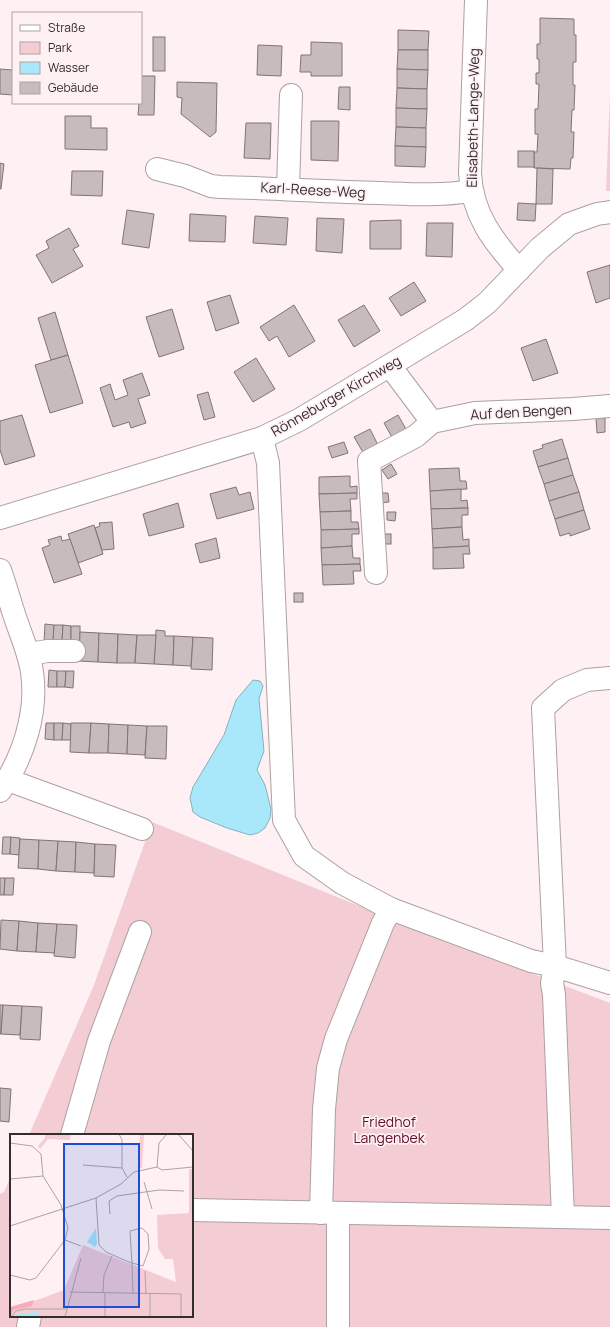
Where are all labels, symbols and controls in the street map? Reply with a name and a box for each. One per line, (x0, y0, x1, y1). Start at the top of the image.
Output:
legend (12, 12, 142, 104)
text: Straße (48, 19, 85, 36)
text: Park (48, 39, 73, 56)
street label: Elisabeth-Lange-Weg (462, 48, 483, 188)
text: Wasser (48, 59, 90, 76)
text: Gebäude (48, 79, 99, 96)
street label: Karl-Reese-Weg (260, 177, 366, 202)
street label: Rönneburger Kirchweg (267, 351, 404, 441)
street label: Auf den Bengen (470, 399, 572, 424)
park label: Friedhof Langenbek (353, 1112, 426, 1147)
inset map (10, 1134, 193, 1317)

